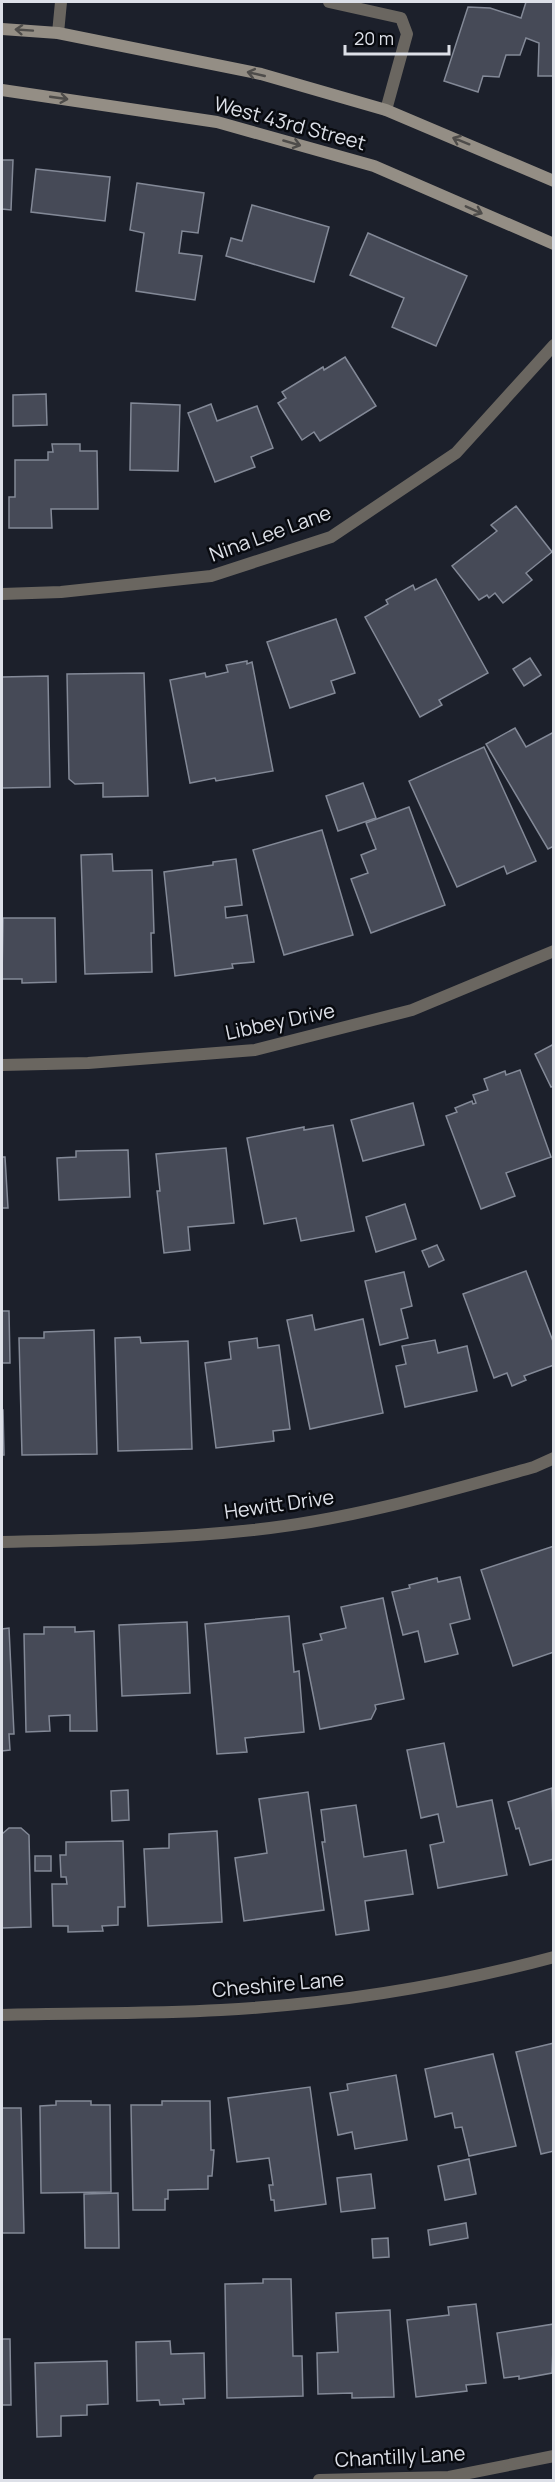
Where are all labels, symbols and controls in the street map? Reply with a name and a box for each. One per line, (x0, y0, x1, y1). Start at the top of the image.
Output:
scale bar (345, 18, 448, 56)
one-way arrow (14, 25, 34, 36)
text: 20 m (354, 26, 394, 50)
one-way arrow (247, 67, 266, 79)
street label: West 43rd Street (211, 90, 369, 156)
one-way arrow (49, 92, 69, 103)
one-way arrow (452, 135, 471, 146)
one-way arrow (282, 138, 301, 149)
one-way arrow (465, 205, 483, 216)
street label: Nina Lee Lane (205, 498, 335, 568)
street label: Libbey Drive (223, 996, 337, 1046)
street label: Hewitt Drive (222, 1483, 336, 1525)
street label: Cheshire Lane (211, 1965, 345, 2003)
street label: Chantilly Lane (334, 2439, 466, 2473)

